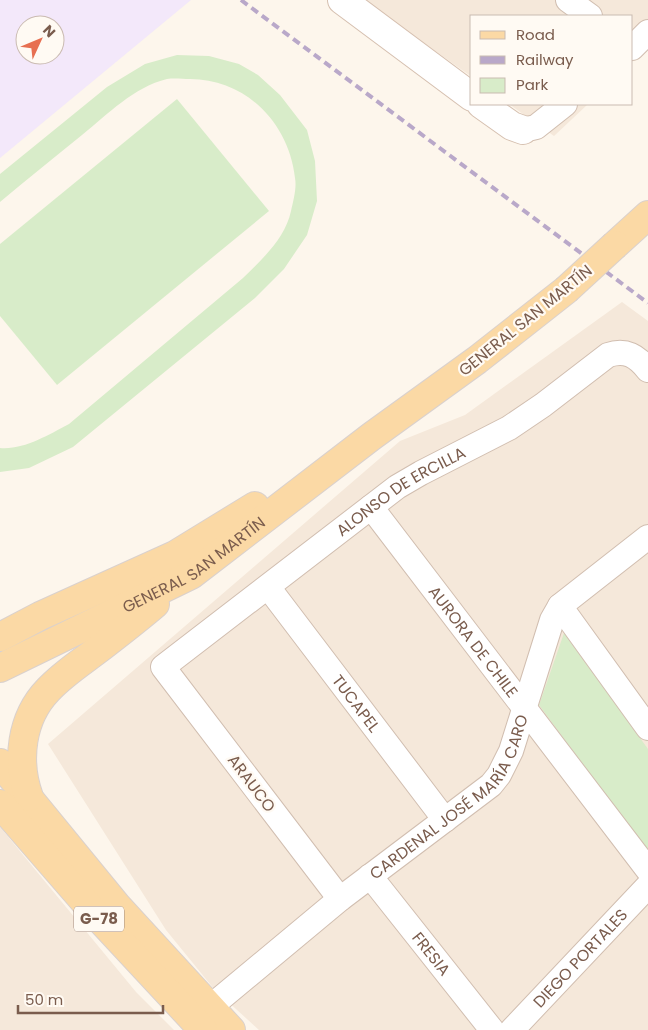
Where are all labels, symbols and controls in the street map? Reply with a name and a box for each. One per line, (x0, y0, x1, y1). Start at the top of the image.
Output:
north arrow (15, 15, 65, 65)
legend (470, 15, 633, 105)
text: N (39, 20, 60, 42)
text: Road (516, 24, 555, 45)
text: Railway (516, 49, 574, 70)
text: Park (516, 74, 548, 95)
street label: GENERAL SAN MARTÍN (454, 259, 597, 381)
street label: ALONSO DE ERCILLA (331, 441, 470, 542)
street label: GENERAL SAN MARTÍN (118, 511, 270, 619)
street label: AURORA DE CHILE (423, 581, 523, 702)
street label: TUCAPEL (326, 670, 385, 737)
street label: CARDENAL JOSÉ MARÍA CARO (365, 712, 534, 885)
street label: ARAUCO (222, 750, 281, 817)
street label: DIEGO PORTALES (528, 904, 633, 1013)
road number: G-78 (74, 906, 124, 932)
street label: FRESIA (406, 927, 456, 981)
scale bar (18, 982, 162, 1014)
text: 50 m (25, 989, 63, 1010)

